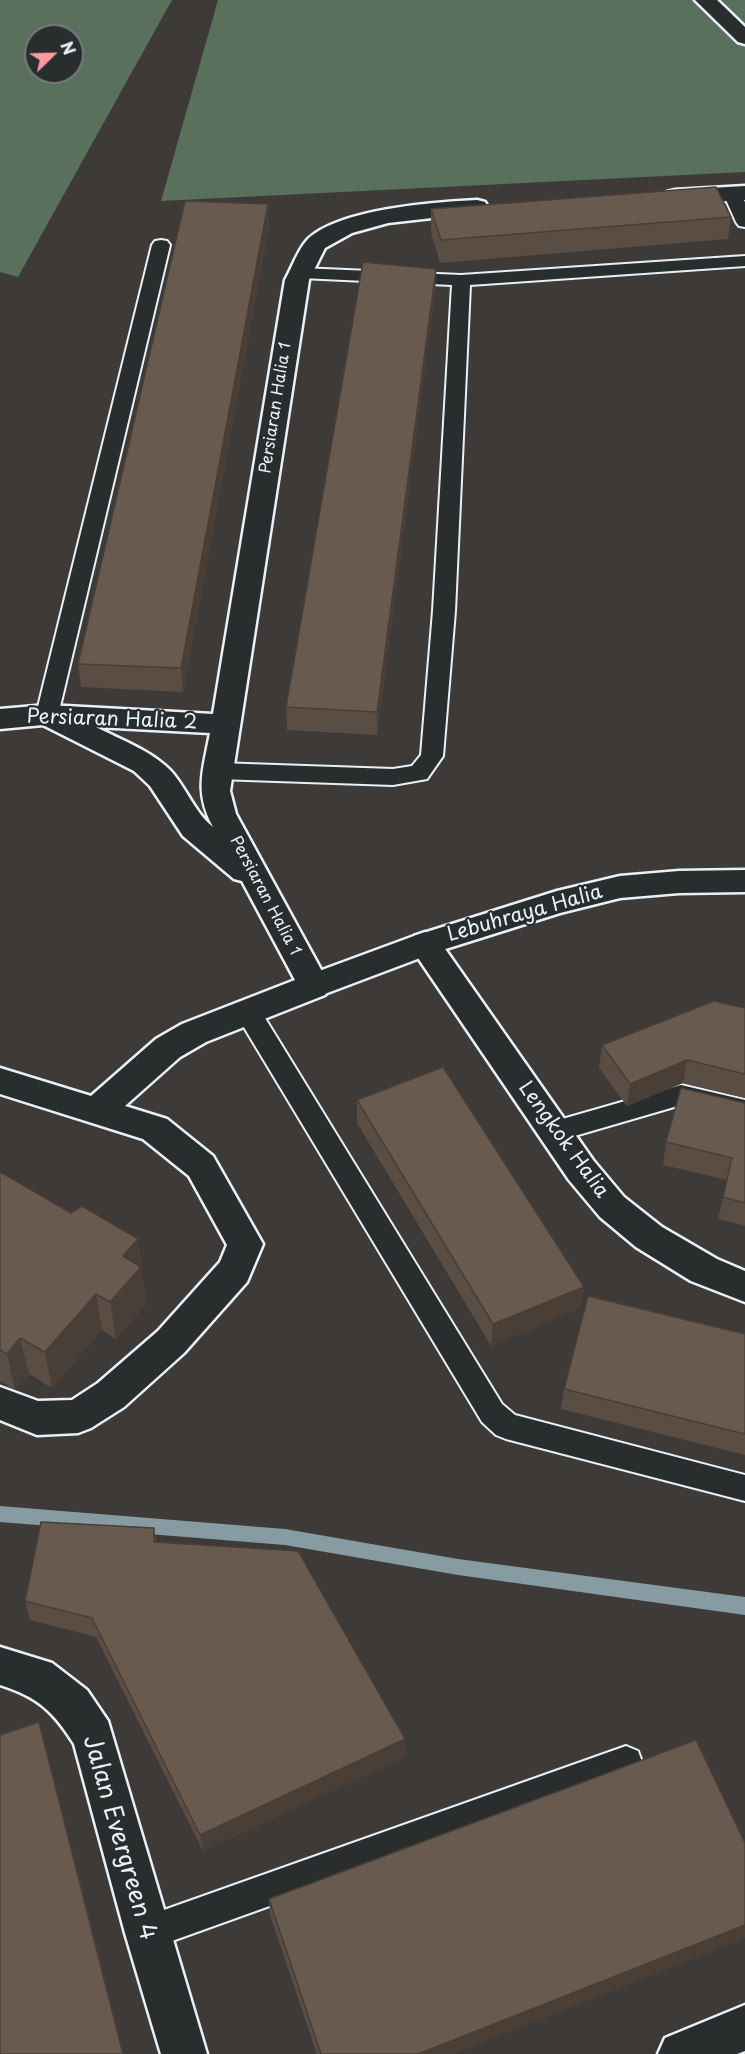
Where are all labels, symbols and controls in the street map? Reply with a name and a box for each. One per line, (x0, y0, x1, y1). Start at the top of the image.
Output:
north arrow (24, 24, 84, 84)
text: N (55, 37, 82, 58)
street label: Persiaran Halia 1 (256, 341, 296, 475)
street label: Persiaran Halia 2 (26, 705, 198, 735)
street label: Persiaran Halia 1 (225, 833, 305, 959)
street label: Lebuhraya Halia (445, 880, 605, 948)
street label: Lengkok Halia (513, 1077, 613, 1203)
street label: Jalan Evergreen 4 (76, 1732, 162, 1944)

